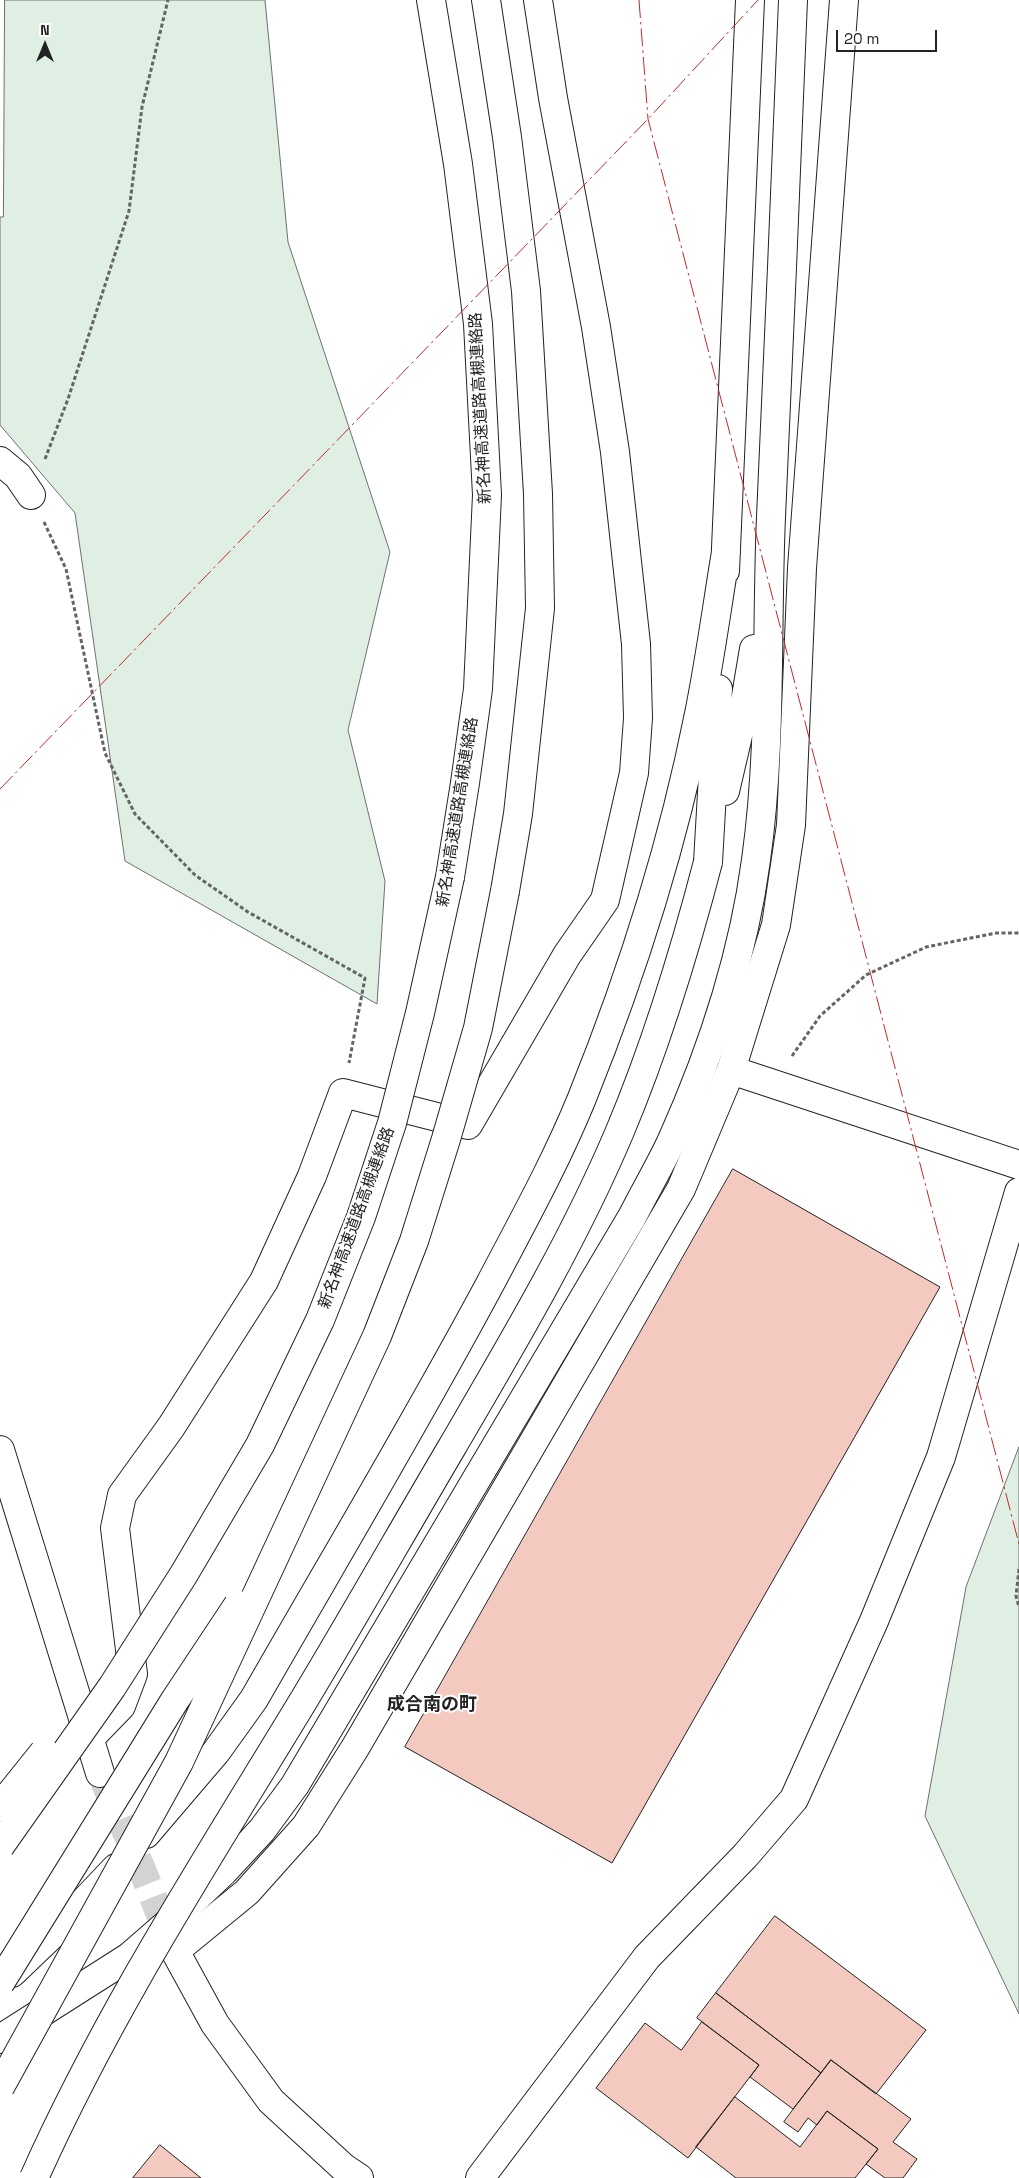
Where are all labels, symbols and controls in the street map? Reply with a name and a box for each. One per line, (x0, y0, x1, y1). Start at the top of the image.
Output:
north arrow (20, 20, 70, 70)
scale bar (839, 20, 940, 52)
text: N (40, 21, 50, 39)
text: 20 m (844, 29, 879, 48)
street label: 新名神高速道路高槻連絡路 (466, 312, 496, 504)
street label: 新名神高速道路高槻連絡路 (434, 716, 482, 908)
street label: 新名神高速道路高槻連絡路 (315, 1125, 399, 1311)
district label: 成合南の町 (387, 1694, 477, 1716)

